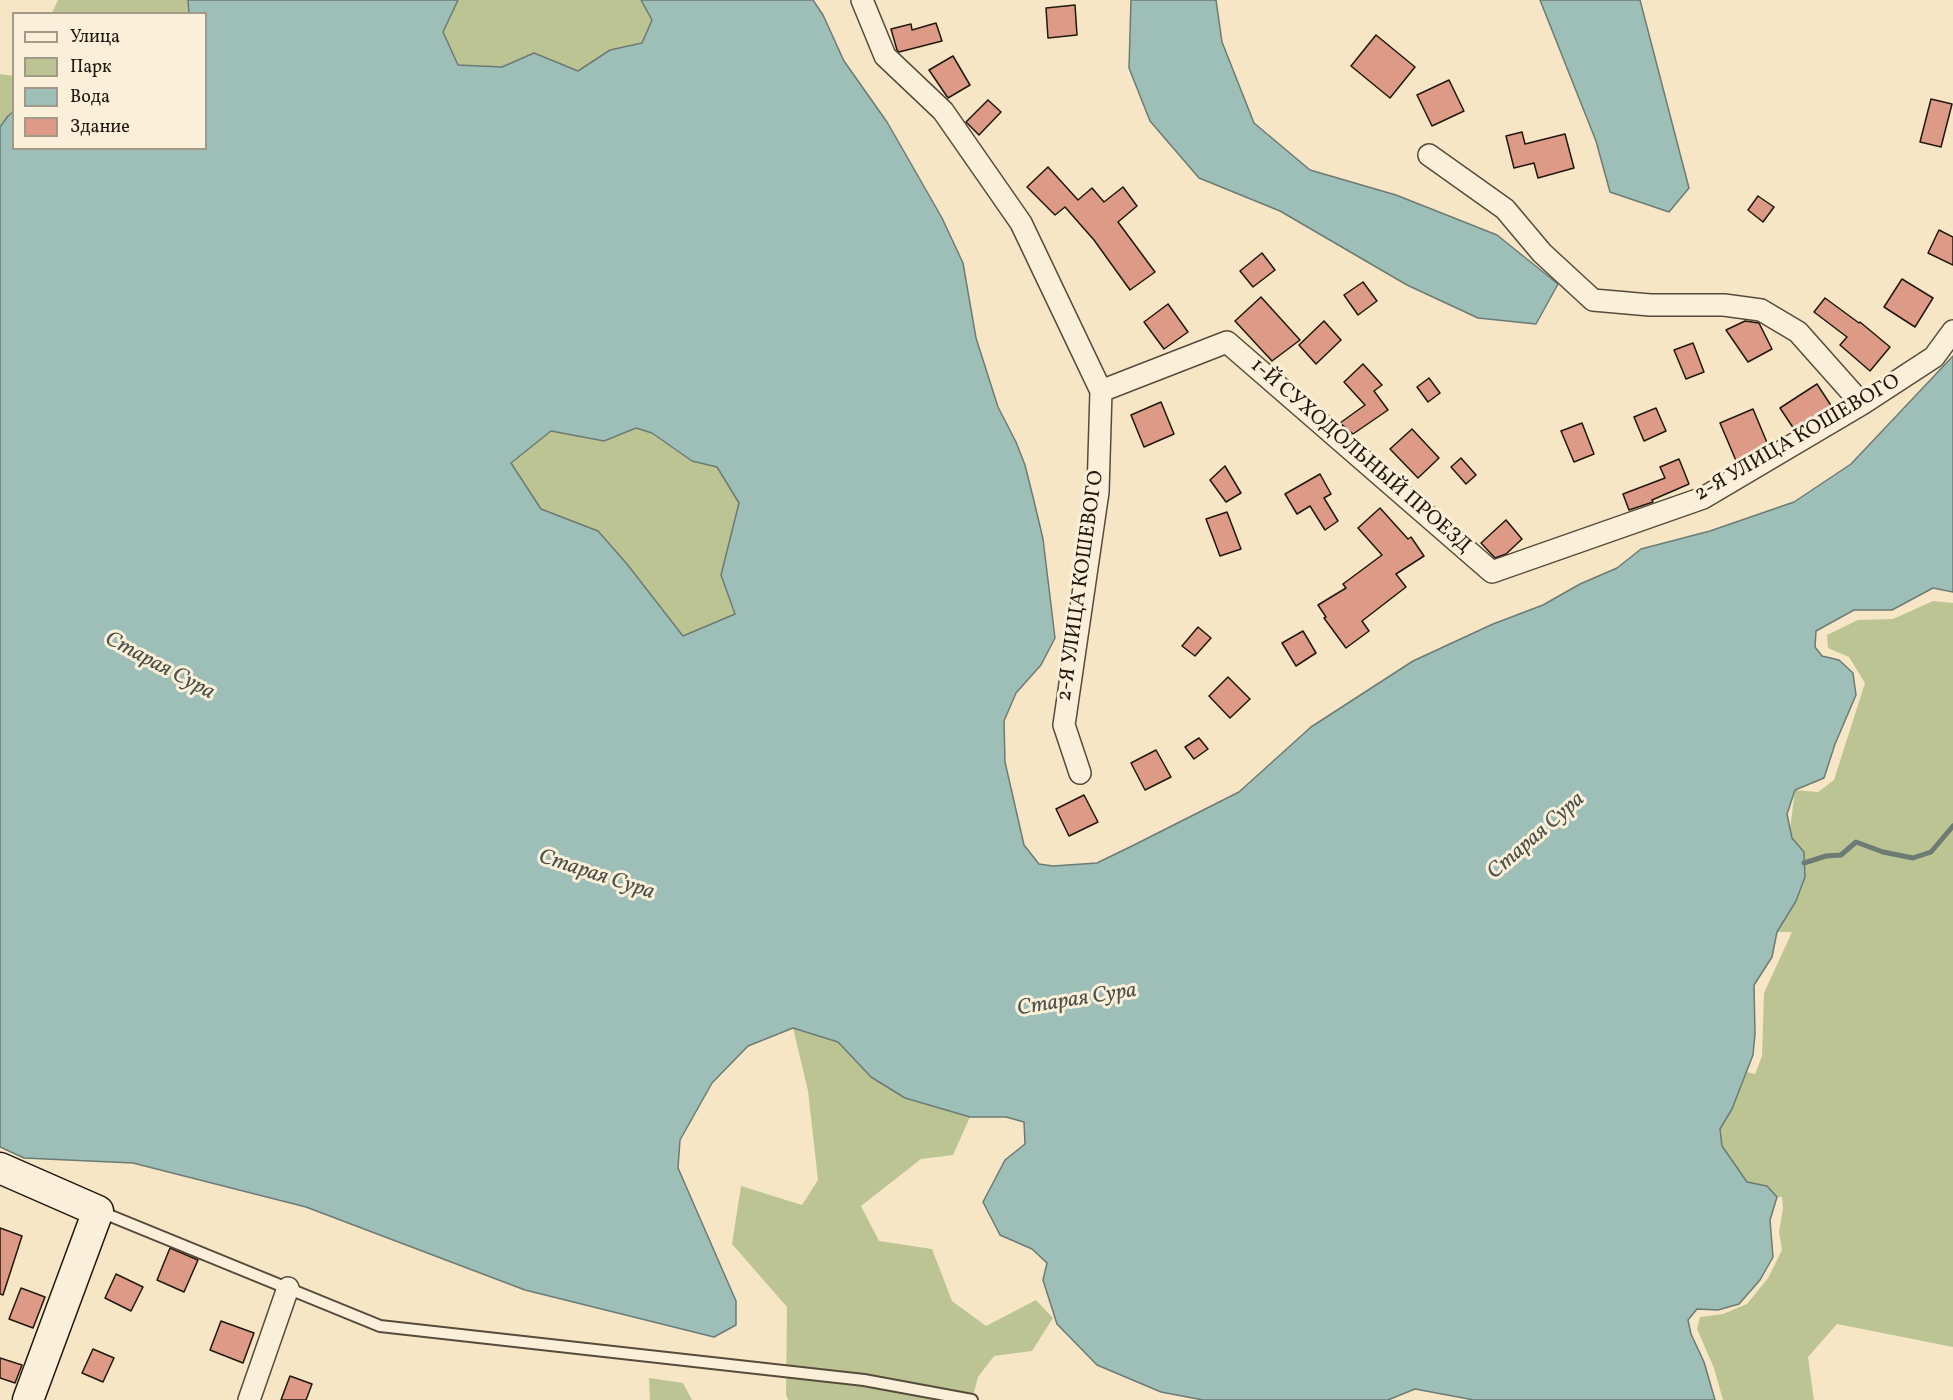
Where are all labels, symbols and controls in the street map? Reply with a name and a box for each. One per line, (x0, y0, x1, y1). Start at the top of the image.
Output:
legend (12, 12, 207, 150)
text: Улица (70, 25, 120, 50)
text: Парк (70, 55, 112, 80)
text: Вода (70, 85, 110, 110)
text: Здание (70, 115, 130, 140)
street label: 1-Й СУХОДОЛЬНЫЙ ПРОЕЗД (1244, 354, 1476, 560)
street label: 2-Я УЛИЦА КОШЕВОГО (1691, 370, 1905, 508)
street label: 2-Я УЛИЦА КОШЕВОГО (1053, 469, 1111, 703)
water label: Старая Сура (100, 627, 218, 707)
water label: Старая Сура (1483, 787, 1591, 887)
water label: Старая Сура (535, 845, 657, 907)
water label: Старая Сура (1015, 979, 1139, 1023)

